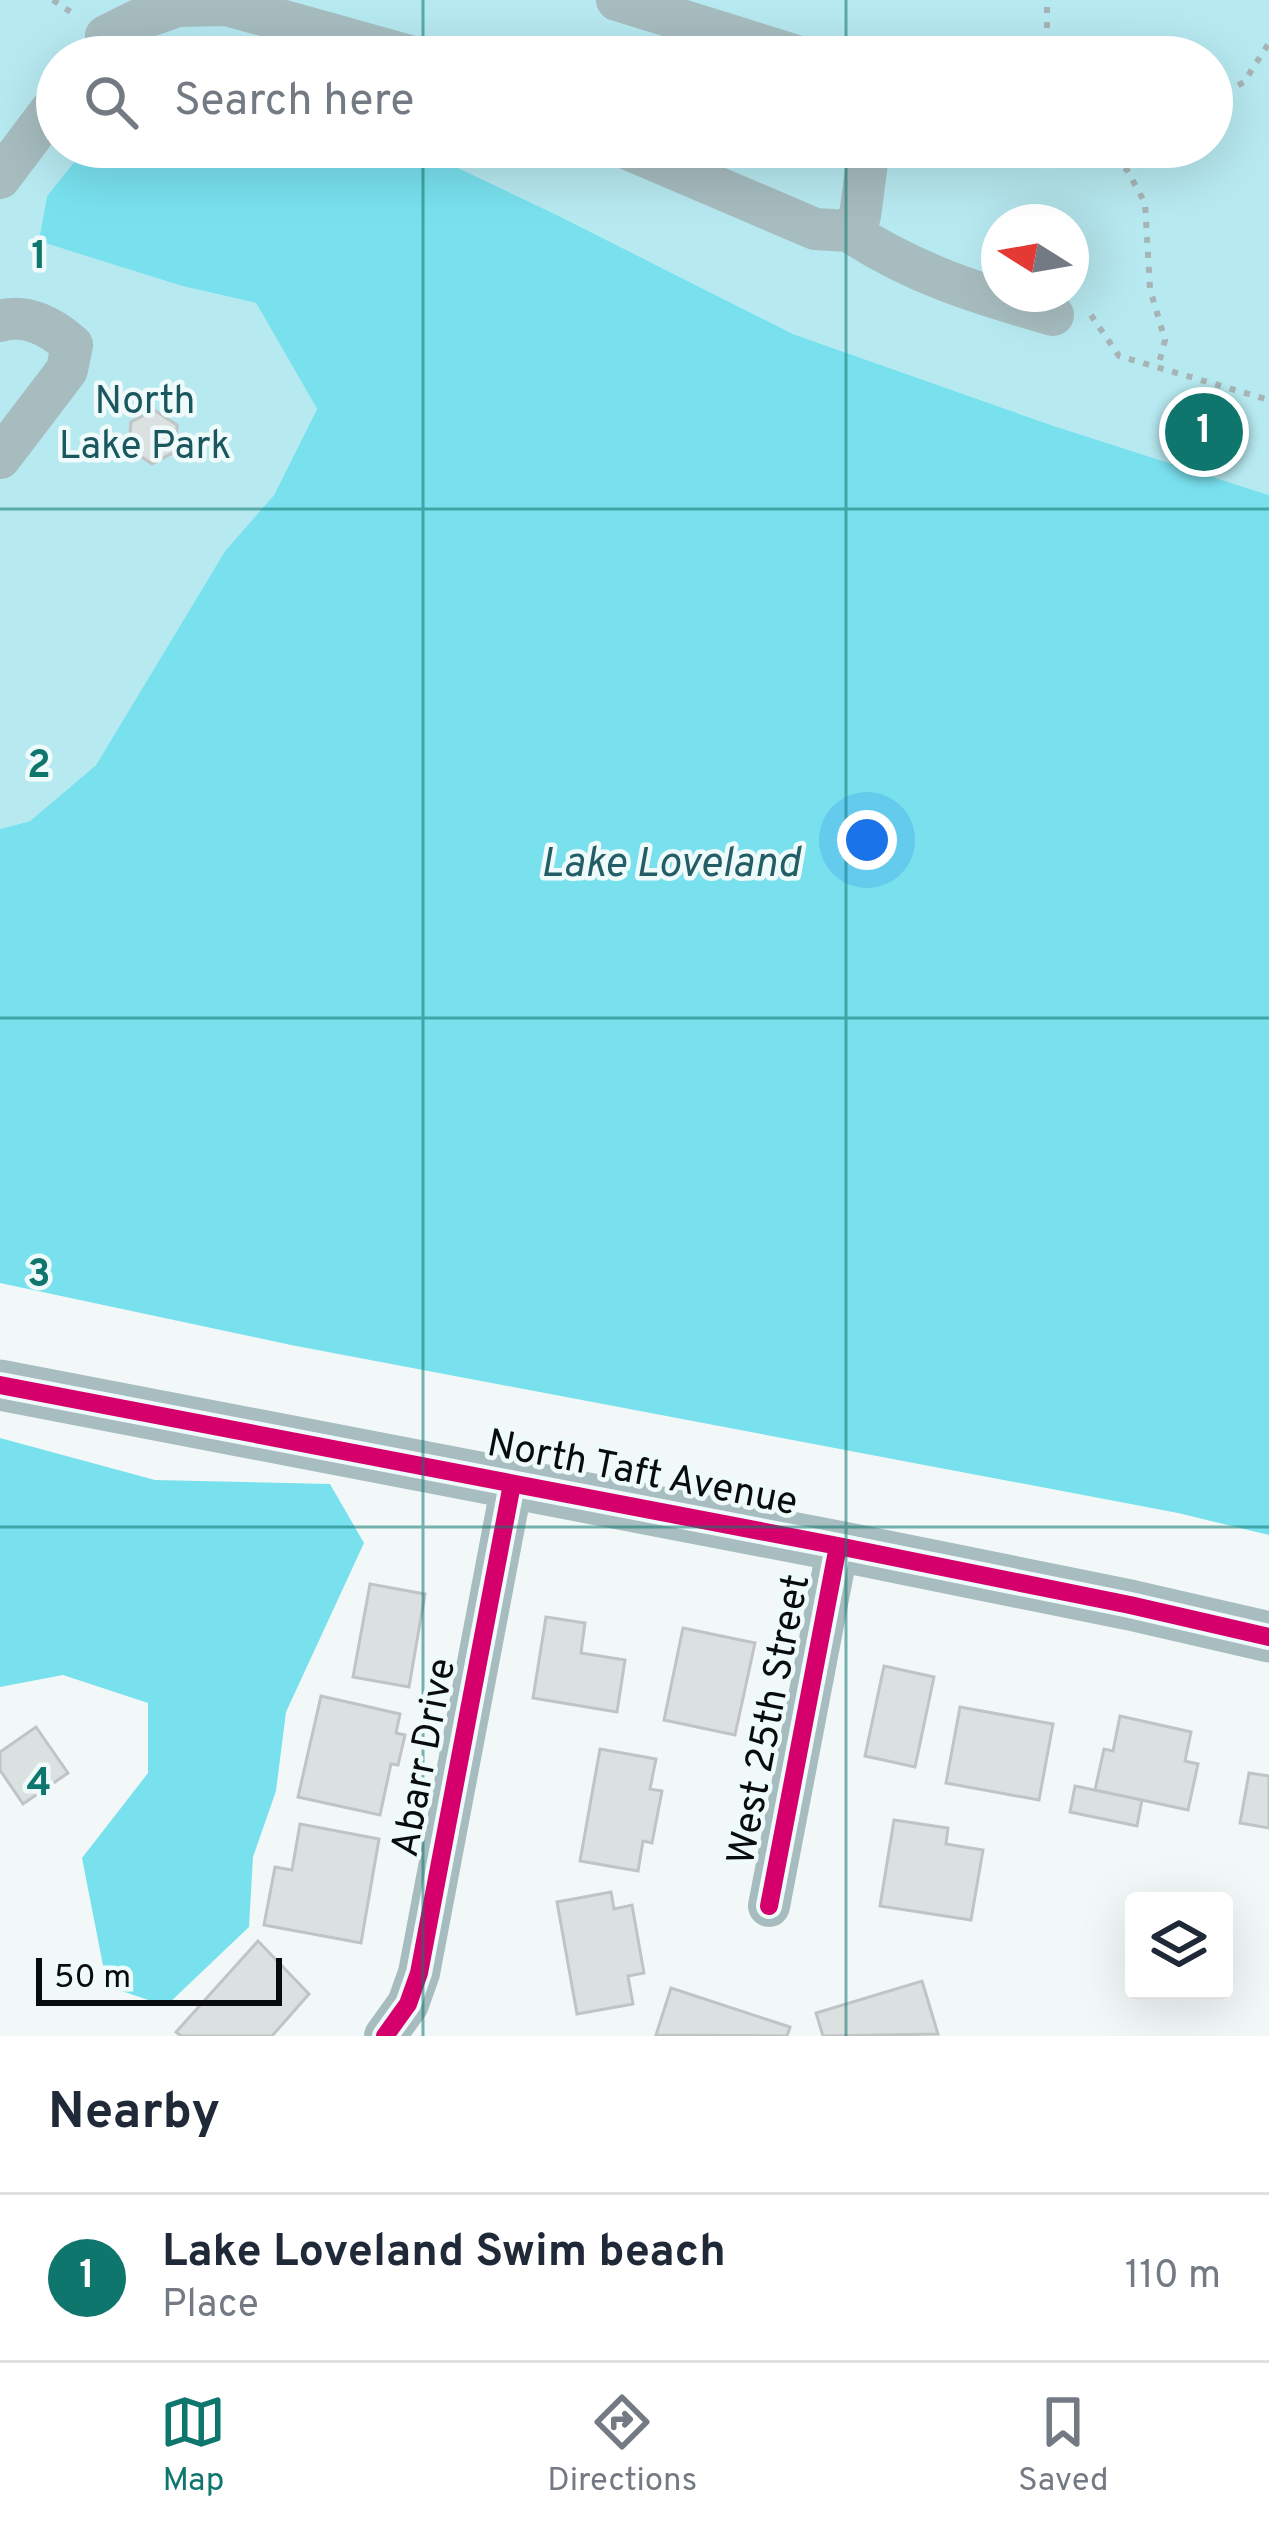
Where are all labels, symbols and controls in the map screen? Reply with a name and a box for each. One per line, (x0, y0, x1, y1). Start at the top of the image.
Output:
search box (36, 36, 1233, 168)
icon: search (78, 69, 144, 135)
text: Search here (174, 74, 414, 131)
north arrow (981, 204, 1089, 312)
text: 1 (31, 234, 47, 283)
park label: North Lake Park (59, 379, 231, 473)
pin: 1 (1165, 387, 1243, 477)
text: 2 (27, 743, 51, 792)
your location (837, 810, 897, 870)
water label: Lake Loveland (540, 839, 802, 892)
text: 3 (27, 1252, 51, 1301)
street label: North Taft Avenue (483, 1421, 801, 1529)
street label: West 25th Street (719, 1571, 823, 1869)
street label: Abarr Drive (383, 1654, 469, 1862)
text: 4 (26, 1761, 52, 1810)
map controls (1125, 1892, 1233, 2000)
button: layers (1125, 1892, 1233, 2000)
scale bar (36, 1952, 282, 2005)
text: 50 m (54, 1958, 131, 2000)
text: Nearby (48, 2082, 220, 2147)
text: Lake Loveland Swim beach (162, 2225, 726, 2282)
text: 1 (79, 2253, 95, 2302)
text: 110 m (1125, 2253, 1221, 2302)
text: Place (162, 2282, 259, 2331)
tab: Map (160, 2389, 226, 2503)
tab: Directions (547, 2389, 697, 2503)
tab: Saved (1018, 2389, 1109, 2503)

